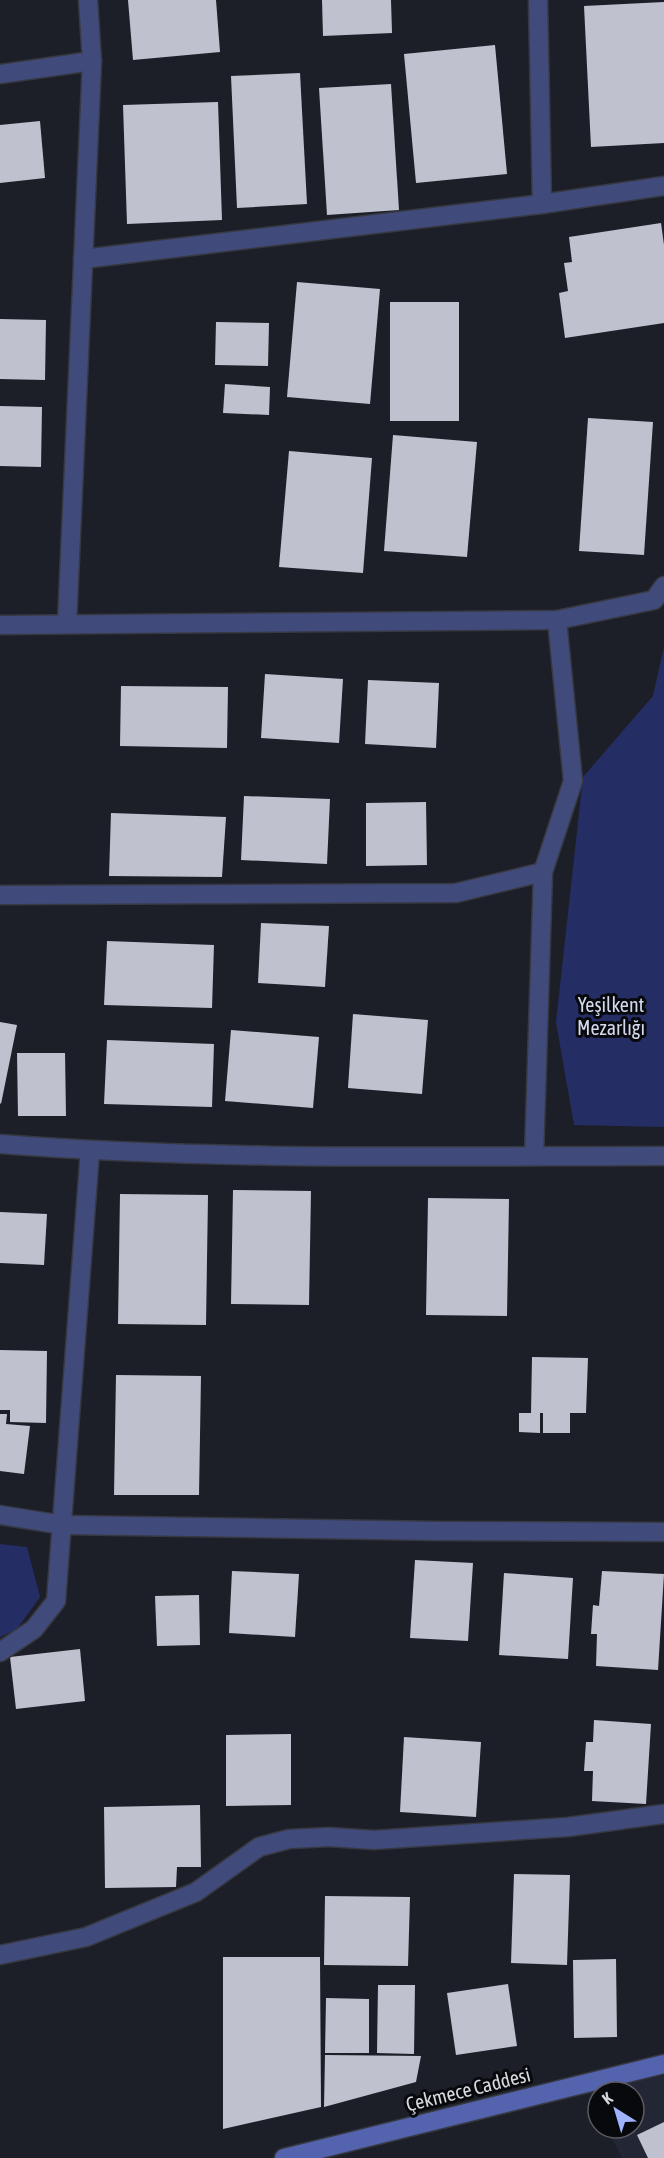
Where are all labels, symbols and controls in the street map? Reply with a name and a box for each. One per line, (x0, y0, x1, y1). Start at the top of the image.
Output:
park label: Yeşilkent Mezarlığı (577, 993, 645, 1039)
street label: Çekmece Caddesi (403, 2062, 533, 2116)
north arrow (586, 2080, 646, 2140)
text: K (598, 2088, 616, 2108)

